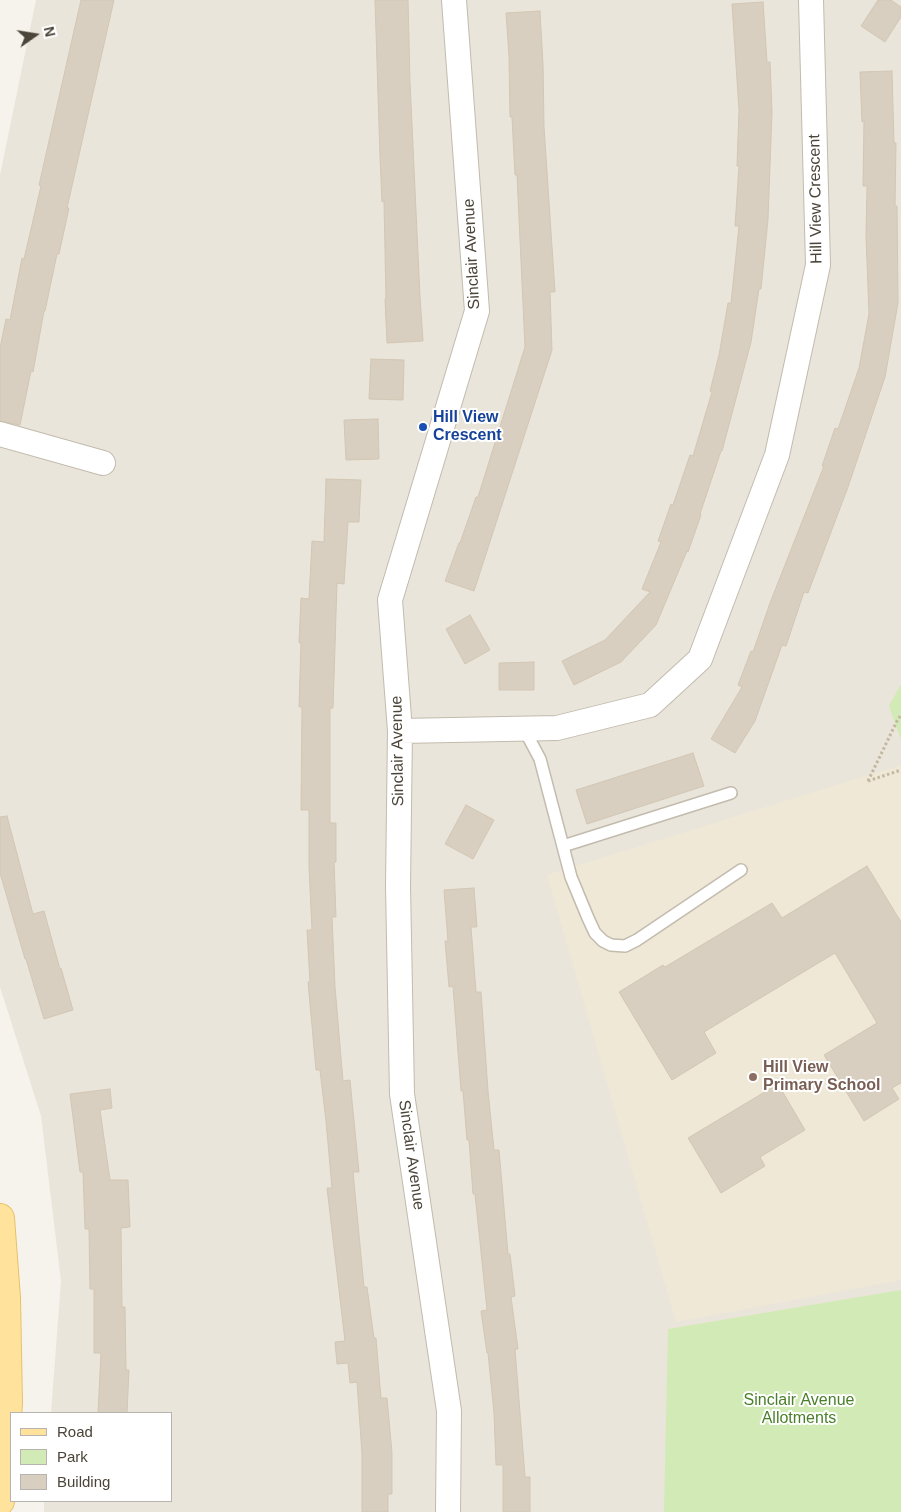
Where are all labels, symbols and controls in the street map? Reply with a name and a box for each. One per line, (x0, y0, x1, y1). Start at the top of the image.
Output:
north arrow (10, 10, 60, 60)
text: N (41, 25, 59, 38)
street label: Hill View Crescent (805, 134, 827, 264)
street label: Sinclair Avenue (460, 198, 484, 310)
place label: Hill View Crescent (433, 408, 501, 446)
marker: Hill View Crescent (417, 421, 429, 433)
street label: Sinclair Avenue (387, 695, 409, 807)
place label: Hill View Primary School (763, 1058, 880, 1096)
marker: Hill View Primary School (747, 1071, 759, 1083)
street label: Sinclair Avenue (394, 1099, 428, 1211)
park label: Sinclair Avenue Allotments (744, 1391, 854, 1429)
legend (10, 1412, 172, 1502)
text: Road (57, 1423, 93, 1440)
text: Park (57, 1448, 88, 1465)
text: Building (57, 1473, 110, 1490)

